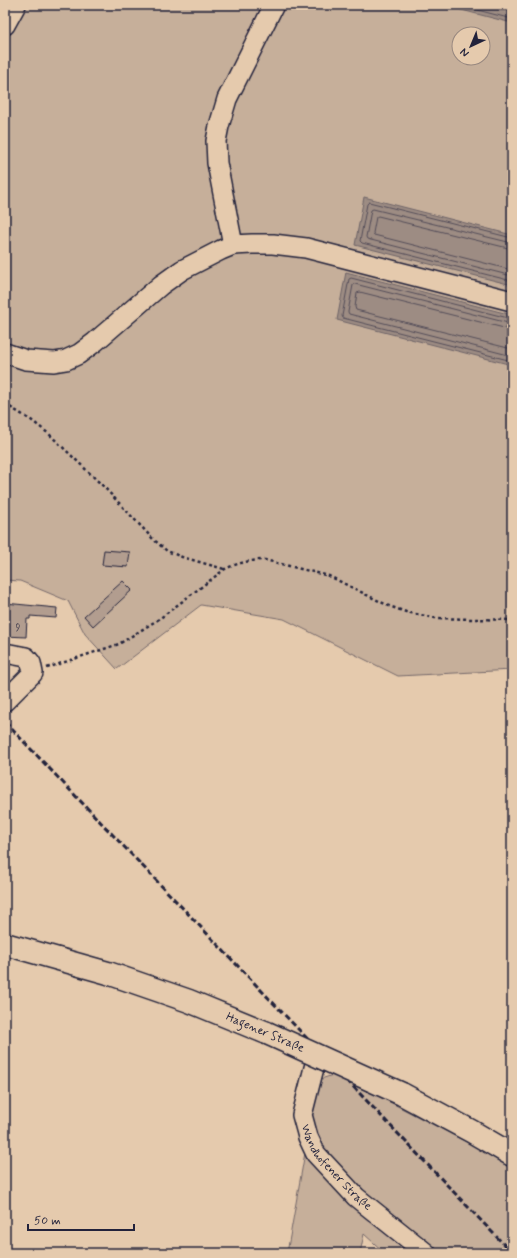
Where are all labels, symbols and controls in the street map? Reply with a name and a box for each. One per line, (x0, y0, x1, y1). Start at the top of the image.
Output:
north arrow (451, 26, 491, 66)
text: N (457, 45, 472, 60)
house number: 9 (16, 622, 21, 635)
street label: Hagener Straße (223, 1009, 307, 1058)
street label: Wandhofener Straße (297, 1123, 375, 1214)
scale bar (28, 1206, 134, 1232)
text: 50 m (34, 1213, 61, 1229)

